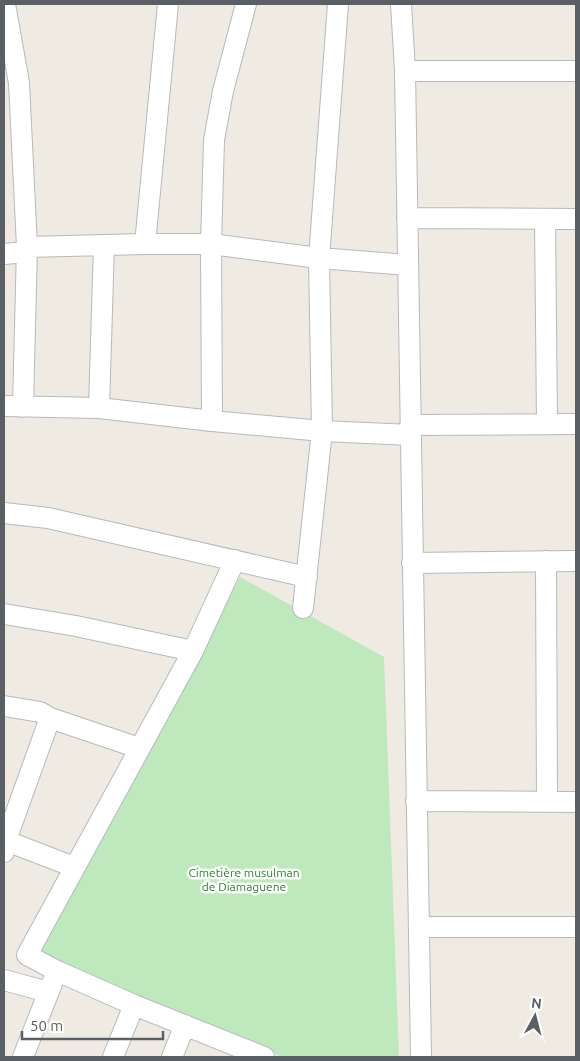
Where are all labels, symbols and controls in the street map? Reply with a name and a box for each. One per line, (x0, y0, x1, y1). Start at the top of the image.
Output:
park label: Cimetière musulman de Diamaguene (188, 866, 300, 893)
north arrow (510, 991, 560, 1041)
text: N (530, 995, 543, 1012)
scale bar (22, 1008, 164, 1040)
text: 50 m (30, 1017, 63, 1034)

